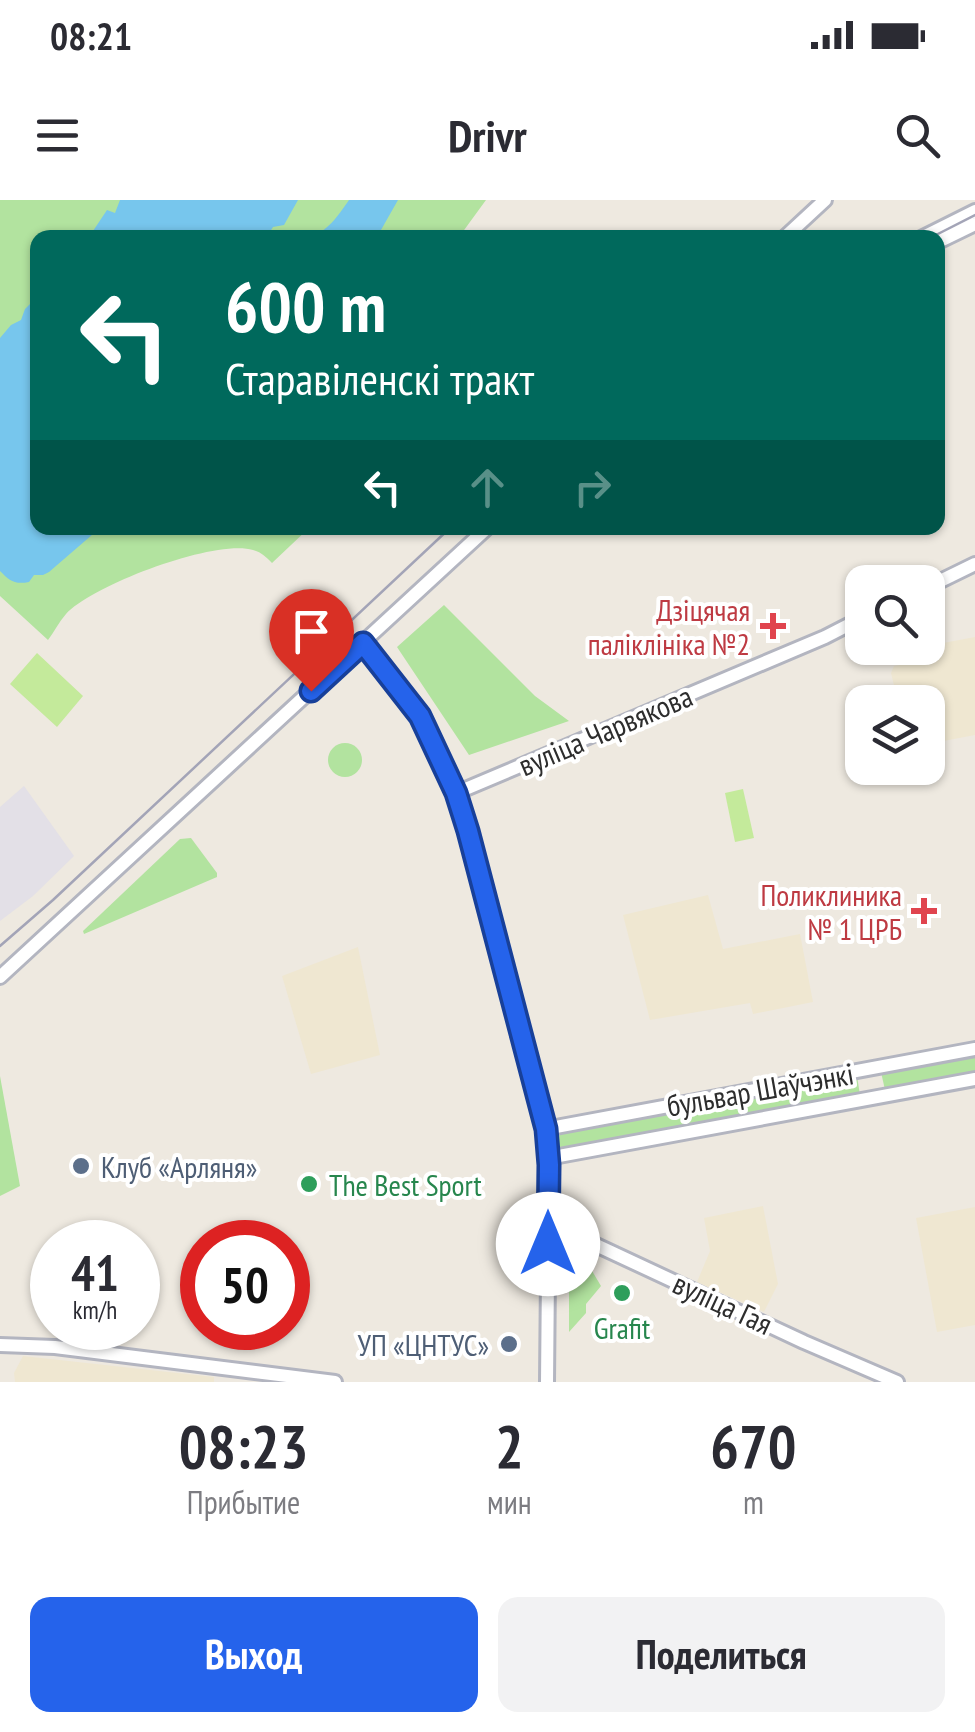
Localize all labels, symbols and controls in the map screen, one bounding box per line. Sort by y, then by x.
text: 08:21 [50,11,132,60]
text: Drivr [448,106,527,164]
icon: menu [30,108,85,163]
icon: search [890,108,945,163]
text: 600 m [225,261,386,351]
icon: left [60,270,190,400]
text: Старавіленскі тракт [225,349,534,407]
icon: left [355,460,410,515]
icon: ahead [460,460,515,515]
icon: right [565,460,620,515]
map controls [845,565,945,785]
button: search [845,565,945,665]
pin [269,589,354,692]
place label: Дзіцячая паліклініка №2 [588,590,750,663]
icon: arrive [284,604,339,659]
marker: Дзіцячая паліклініка №2 [760,613,786,639]
street label: вуліца Чарвякова [512,676,698,784]
button: layers [845,685,945,785]
place label: Поликлиника № 1 ЦРБ [761,875,902,948]
marker: Поликлиника № 1 ЦРБ [911,898,937,924]
street label: бульвар Шаўчэнкі [664,1053,856,1125]
place label: Клуб «Арляня» [101,1147,257,1186]
marker: Клуб «Арляня» [70,1155,92,1177]
place label: The Best Sport [329,1165,482,1204]
marker: The Best Sport [298,1173,320,1195]
position arrow [496,1192,600,1296]
speed limit sign: 50 [180,1220,310,1350]
text: 41 [71,1240,119,1305]
street label: вуліца Гая [667,1263,779,1343]
marker: Grafit [611,1282,633,1304]
text: km/h [73,1294,117,1326]
place label: Grafit [594,1308,651,1347]
place label: УП «ЦНТУС» [358,1325,489,1364]
marker: УП «ЦНТУС» [498,1333,520,1355]
text: 08:23 [179,1407,308,1485]
text: 2 [495,1407,524,1485]
text: 670 [710,1407,796,1485]
text: Прибытие [187,1481,300,1523]
text: мин [487,1481,532,1523]
text: m [743,1481,764,1523]
button: Выход [30,1597,478,1712]
button: Поделиться [498,1597,945,1712]

